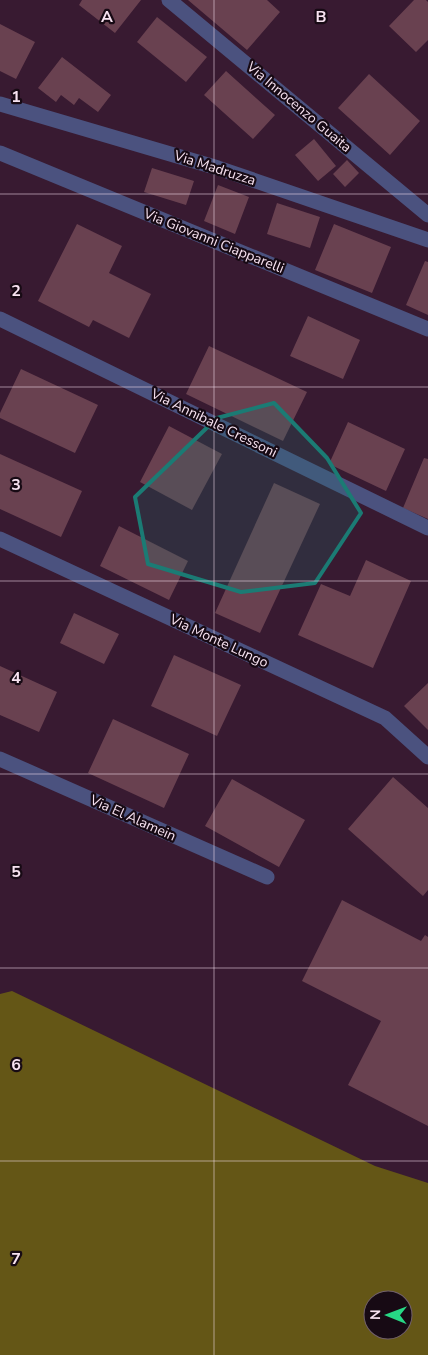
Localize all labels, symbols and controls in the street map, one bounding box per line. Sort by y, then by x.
text: A [101,6,113,28]
text: B [315,6,327,28]
street label: Via Innocenzo Guaita [242,57,356,157]
text: 1 [11,86,21,108]
street label: Via Madruzza [171,146,258,190]
street label: Via Giovanni Ciapparelli [140,204,287,278]
text: 2 [11,280,21,302]
street label: Via Annibale Cressoni [147,384,280,462]
text: 3 [11,474,21,496]
street label: Via Monte Lungo [166,609,272,672]
text: 4 [11,667,21,689]
street label: Via El Alamein [86,790,179,845]
text: 5 [11,861,21,883]
text: 6 [11,1054,21,1076]
text: 7 [11,1248,21,1270]
north arrow [363,1290,413,1340]
text: N [366,1309,385,1320]

